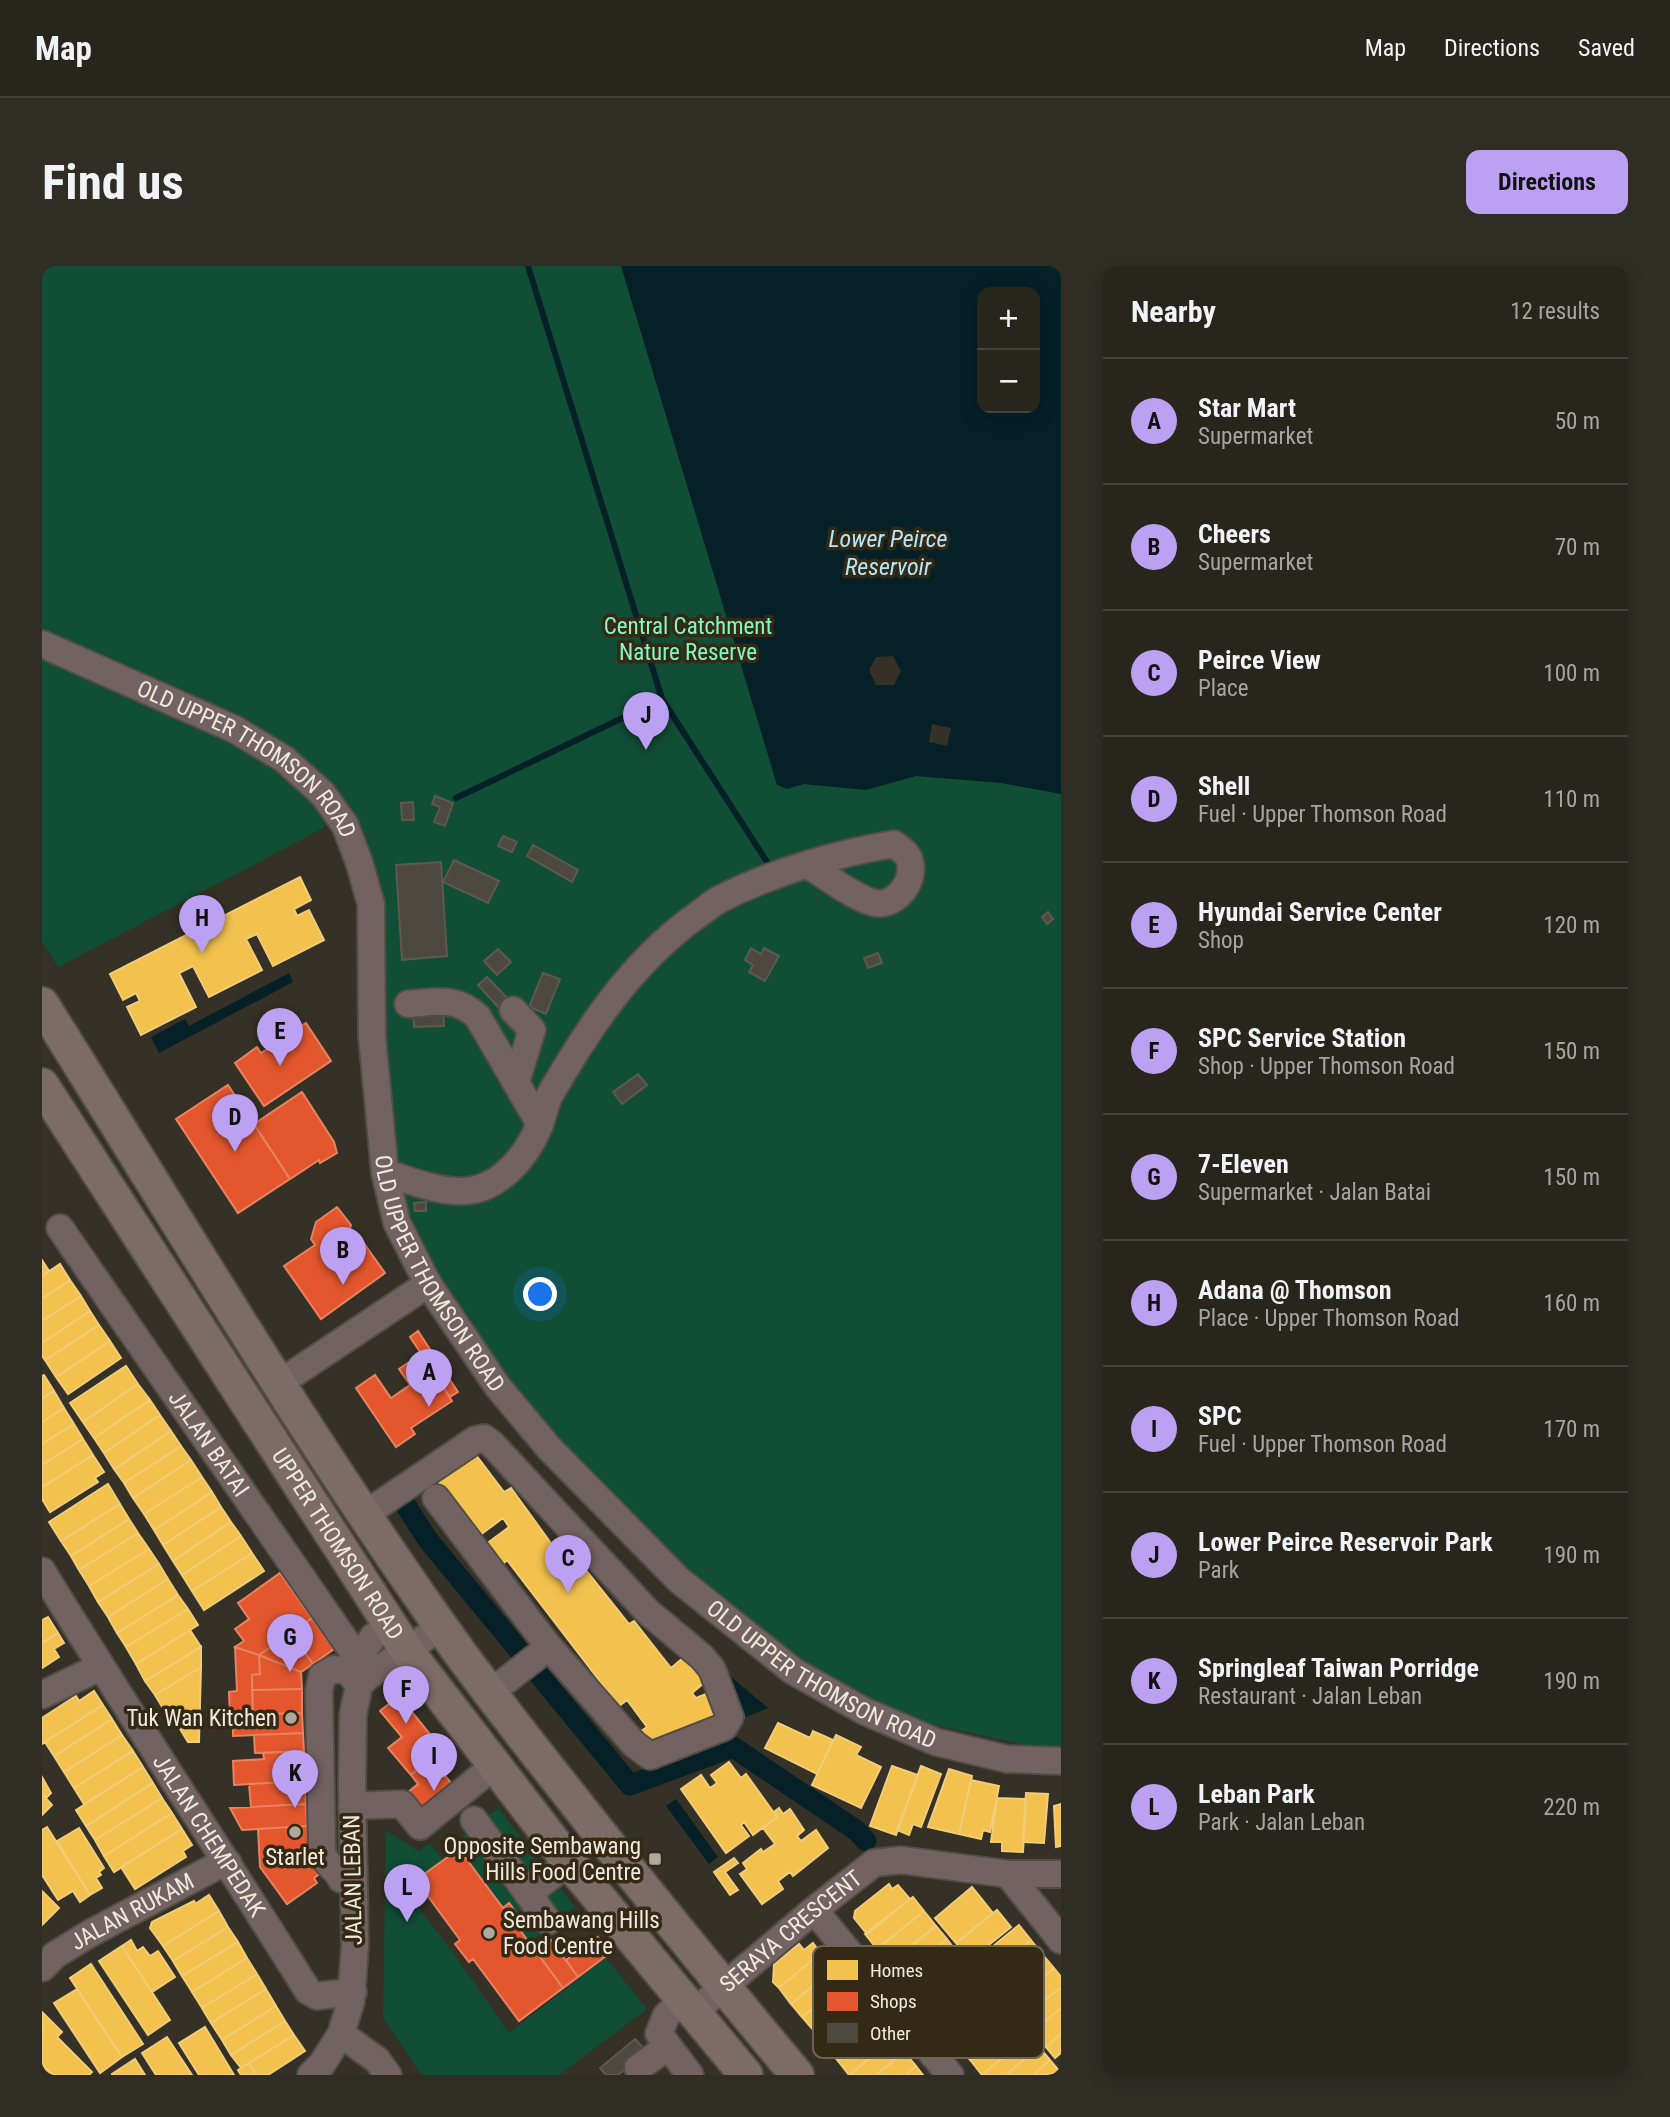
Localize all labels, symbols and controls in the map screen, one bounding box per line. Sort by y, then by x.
text: Map [35,29,92,68]
text: Map [1365,34,1406,62]
text: Directions [1444,34,1540,62]
text: Saved [1578,34,1635,62]
button: Directions [1466,150,1628,214]
text: Find us [42,154,184,211]
map controls [977,287,1040,413]
button: + [977,287,1040,350]
text: Nearby [1131,294,1216,329]
text: 12 results [1510,298,1600,325]
button: − [977,350,1040,413]
text: Star Mart [1198,393,1296,423]
text: A [1147,408,1161,435]
text: 50 m [1555,408,1600,435]
text: Supermarket [1198,423,1313,450]
text: Cheers [1198,519,1271,549]
water label: Lower Peirce Reservoir [829,525,948,581]
text: B [1148,534,1160,561]
text: 70 m [1555,534,1600,561]
text: Supermarket [1198,549,1313,576]
park label: Central Catchment Nature Reserve [604,613,772,666]
text: Peirce View [1198,645,1321,675]
text: C [1147,660,1161,687]
text: 100 m [1543,660,1600,687]
street label: OLD UPPER THOMSON ROAD [133,674,362,841]
text: Place [1198,675,1248,702]
pin: J [623,692,669,750]
text: Shell [1198,771,1250,801]
text: D [1148,786,1161,813]
text: 110 m [1543,786,1600,813]
text: Fuel · Upper Thomson Road [1198,801,1447,828]
pin: H [179,895,225,953]
text: Hyundai Service Center [1198,897,1442,927]
text: E [1148,912,1160,939]
text: 120 m [1543,912,1600,939]
text: Shop [1198,927,1244,954]
pin: E [257,1008,303,1066]
text: SPC Service Station [1198,1023,1406,1053]
text: F [1149,1038,1159,1065]
text: 150 m [1543,1038,1600,1065]
text: Shop · Upper Thomson Road [1198,1053,1455,1080]
pin: D [212,1094,258,1152]
street label: OLD UPPER THOMSON ROAD [374,1146,516,1396]
text: 7-Eleven [1198,1149,1289,1179]
text: G [1147,1164,1161,1191]
text: 150 m [1543,1164,1600,1191]
text: Supermarket · Jalan Batai [1198,1179,1431,1206]
pin: B [320,1227,366,1285]
text: Adana @ Thomson [1198,1275,1392,1305]
your location [523,1277,557,1311]
text: H [1147,1290,1161,1317]
text: 160 m [1543,1290,1600,1317]
text: Place · Upper Thomson Road [1198,1305,1459,1332]
pin: A [406,1349,452,1407]
street label: JALAN BATAI [163,1385,255,1502]
text: SPC [1198,1401,1242,1431]
text: I [1151,1416,1157,1443]
text: 170 m [1543,1416,1600,1443]
text: Fuel · Upper Thomson Road [1198,1431,1447,1458]
street label: UPPER THOMSON ROAD [266,1443,409,1644]
text: Lower Peirce Reservoir Park [1198,1527,1493,1557]
pin: C [545,1535,591,1593]
text: J [1148,1542,1160,1569]
text: 190 m [1543,1542,1600,1569]
text: Park [1198,1557,1239,1584]
street label: OLD UPPER THOMSON ROAD [702,1594,941,1754]
pin: G [267,1614,313,1672]
text: Springleaf Taiwan Porridge [1198,1653,1479,1683]
pin: F [383,1666,429,1724]
text: K [1148,1668,1160,1695]
text: 190 m [1543,1668,1600,1695]
text: Restaurant · Jalan Leban [1198,1683,1422,1710]
place label: Tuk Wan Kitchen [126,1705,277,1732]
marker: Tuk Wan Kitchen [283,1710,299,1726]
pin: I [411,1733,457,1791]
street label: JALAN CHEMPEDAK [147,1750,271,1922]
pin: K [272,1750,318,1808]
text: Leban Park [1198,1779,1315,1809]
text: L [1148,1794,1160,1821]
text: 220 m [1543,1794,1600,1821]
text: Park · Jalan Leban [1198,1809,1365,1836]
street label: JALAN LEBAN [338,1815,368,1945]
marker: Starlet [287,1824,303,1840]
place label: Opposite Sembawang Hills Food Centre [443,1833,641,1886]
place label: Starlet [265,1844,325,1871]
marker: Opposite Sembawang Hills Food Centre [647,1851,663,1867]
pin: L [384,1864,430,1922]
street label: SERAYA CRESCENT [714,1864,867,1998]
street label: JALAN RUKAM [65,1867,199,1956]
place label: Sembawang Hills Food Centre [503,1907,660,1960]
marker: Sembawang Hills Food Centre [481,1925,497,1941]
legend [813,1946,1044,2058]
text: Homes [870,1959,923,1982]
text: Shops [870,1990,917,2013]
text: Other [870,2022,911,2045]

